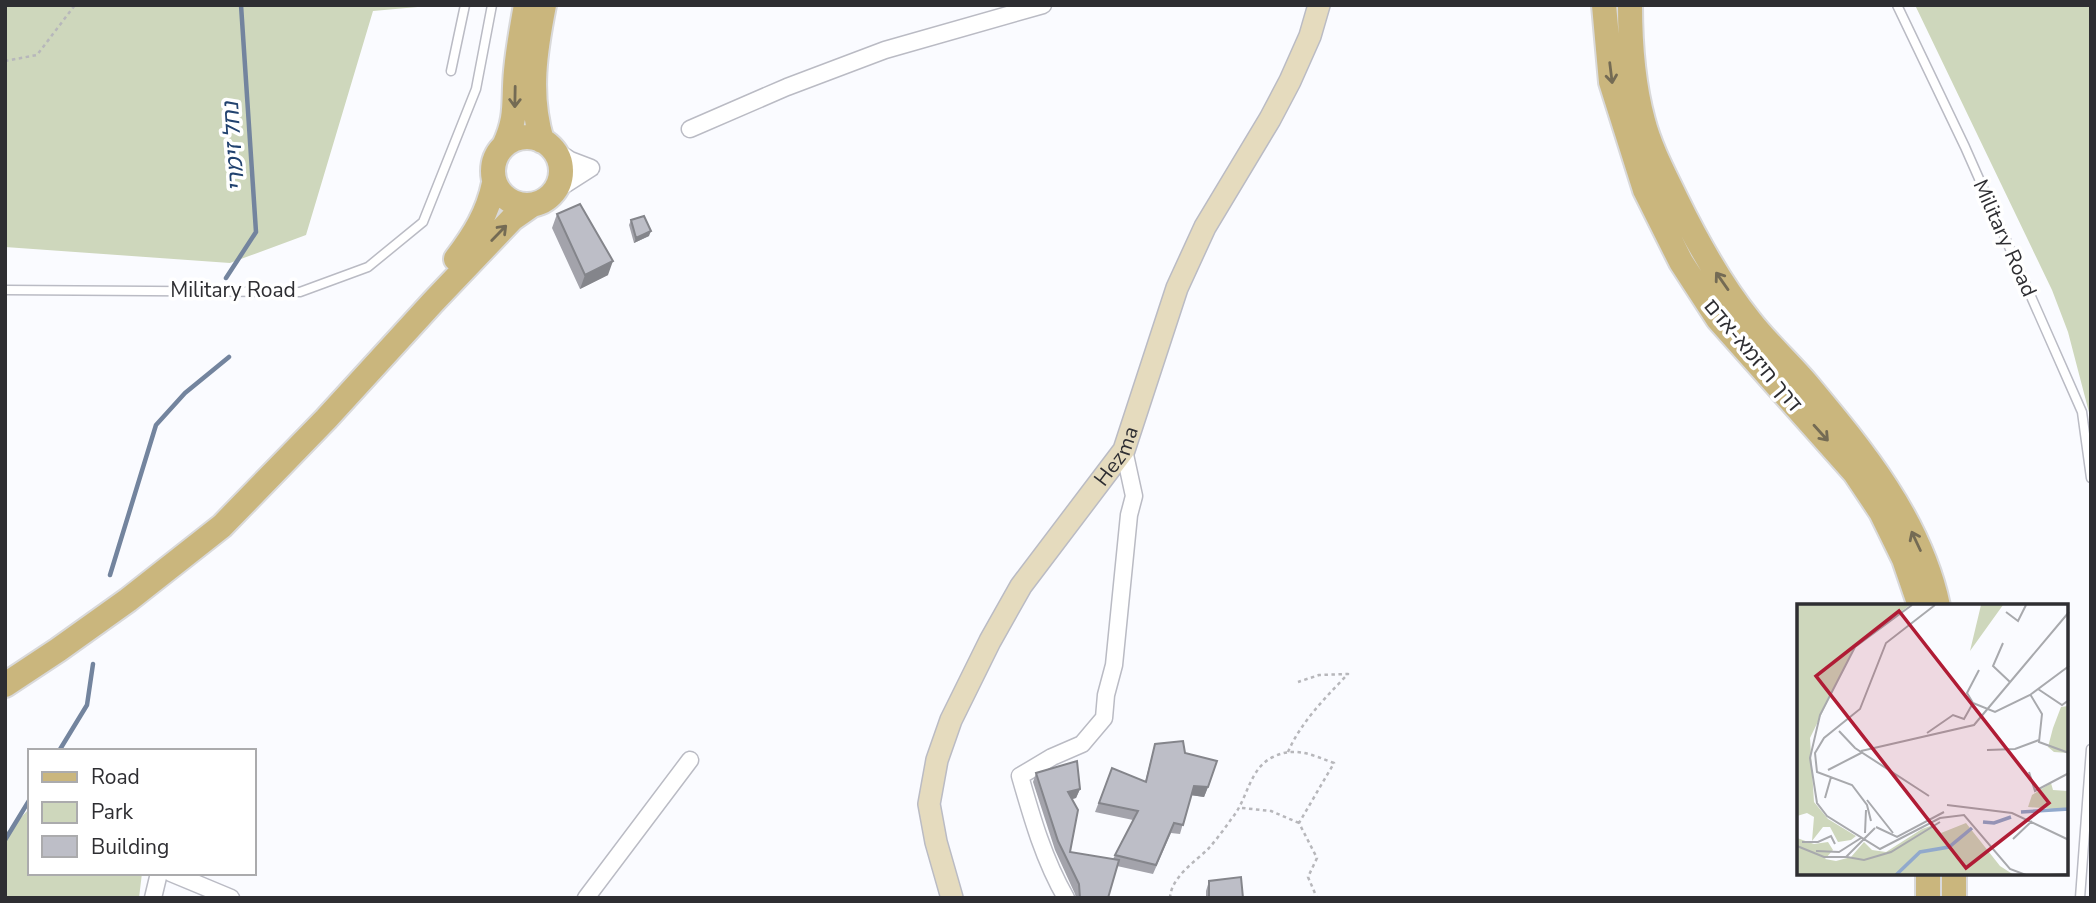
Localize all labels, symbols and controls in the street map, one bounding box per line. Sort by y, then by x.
one-way arrow [1604,61,1617,84]
one-way arrow [508,85,522,108]
water label: נחל זימרי [215,99,252,193]
street label: Military Road [1967,175,2043,301]
one-way arrow [491,225,508,242]
one-way arrow [1715,272,1729,291]
street label: Military Road [170,276,296,304]
street label: דרך חיזמא-אדם [1697,292,1809,418]
street label: Hezma [1088,423,1145,492]
one-way arrow [1812,423,1828,441]
one-way arrow [1909,531,1923,552]
inset map [1797,604,2068,875]
legend [28,749,256,875]
text: Road [91,763,140,791]
text: Park [91,798,133,826]
text: Building [91,833,169,861]

